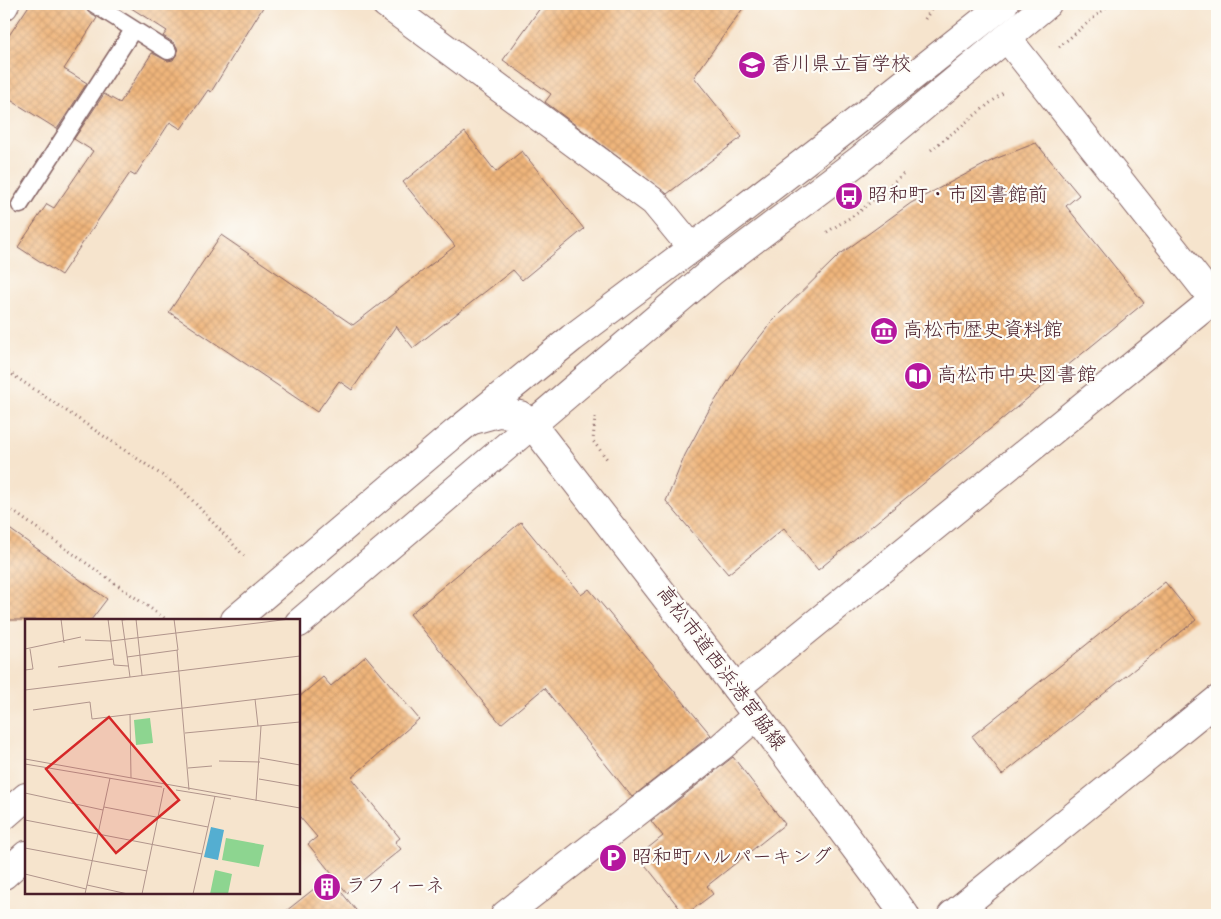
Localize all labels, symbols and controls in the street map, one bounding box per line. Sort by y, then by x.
school or university icon: 香川県立盲学校 [737,50,767,80]
place label: 香川県立盲学校 [771,51,911,80]
bus stop icon: 昭和町・市図書館前 [834,181,864,211]
place label: 昭和町・市図書館前 [868,182,1048,211]
museum icon: 高松市歴史資料館 [869,316,899,346]
place label: 高松市歴史資料館 [903,317,1063,346]
library icon: 高松市中央図書館 [903,361,933,391]
place label: 高松市中央図書館 [937,362,1097,391]
street label: 高松市道西浜港宮脇線 [648,580,792,758]
inset map [25,619,300,894]
parking icon: 昭和町ハルパーキング [598,843,628,873]
place label: 昭和町ハルパーキング [632,844,832,873]
building icon: ラフィーネ [312,872,342,902]
place label: ラフィーネ [346,873,445,902]

